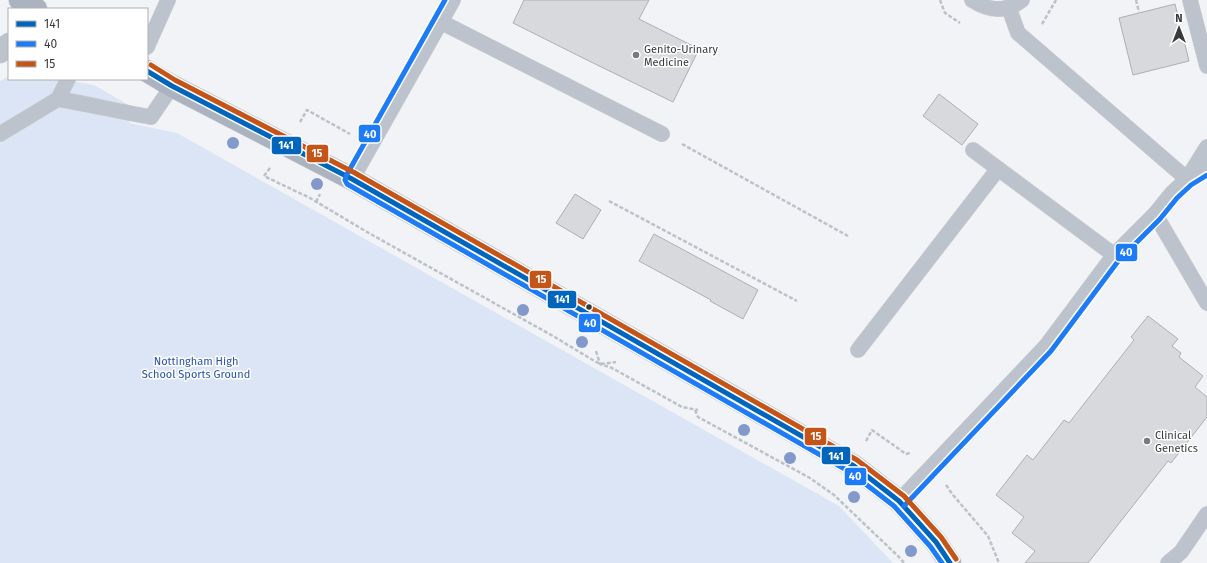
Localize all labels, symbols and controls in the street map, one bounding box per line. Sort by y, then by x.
legend [8,8,148,80]
north arrow [1159,8,1199,48]
text: N [1175,12,1183,25]
text: 141 [44,17,60,31]
text: 40 [44,37,57,51]
place label: Genito-Urinary Medicine [644,43,718,69]
marker: Genito-Urinary Medicine [631,50,641,60]
text: 15 [44,57,55,71]
line badge: 40 [358,124,381,143]
text: 40 [364,128,377,141]
line badge: 141 [271,136,302,155]
text: 141 [278,139,294,152]
line badge: 15 [306,144,329,163]
text: 15 [312,147,323,160]
line badge: 40 [1115,243,1138,262]
text: 40 [1120,246,1133,259]
line badge: 15 [529,270,552,289]
text: 15 [536,273,547,286]
line badge: 141 [547,290,577,309]
text: 141 [554,293,570,306]
unlabelled marker [584,302,594,312]
line badge: 40 [578,313,601,333]
text: 40 [584,317,597,330]
park label: Nottingham High School Sports Ground [142,355,250,381]
line badge: 15 [804,427,827,446]
place label: Clinical Genetics [1155,429,1198,455]
text: 15 [811,430,822,443]
marker: Clinical Genetics [1142,436,1152,446]
line badge: 141 [821,446,851,465]
text: 141 [828,450,844,463]
line badge: 40 [844,467,867,486]
text: 40 [849,470,862,483]

